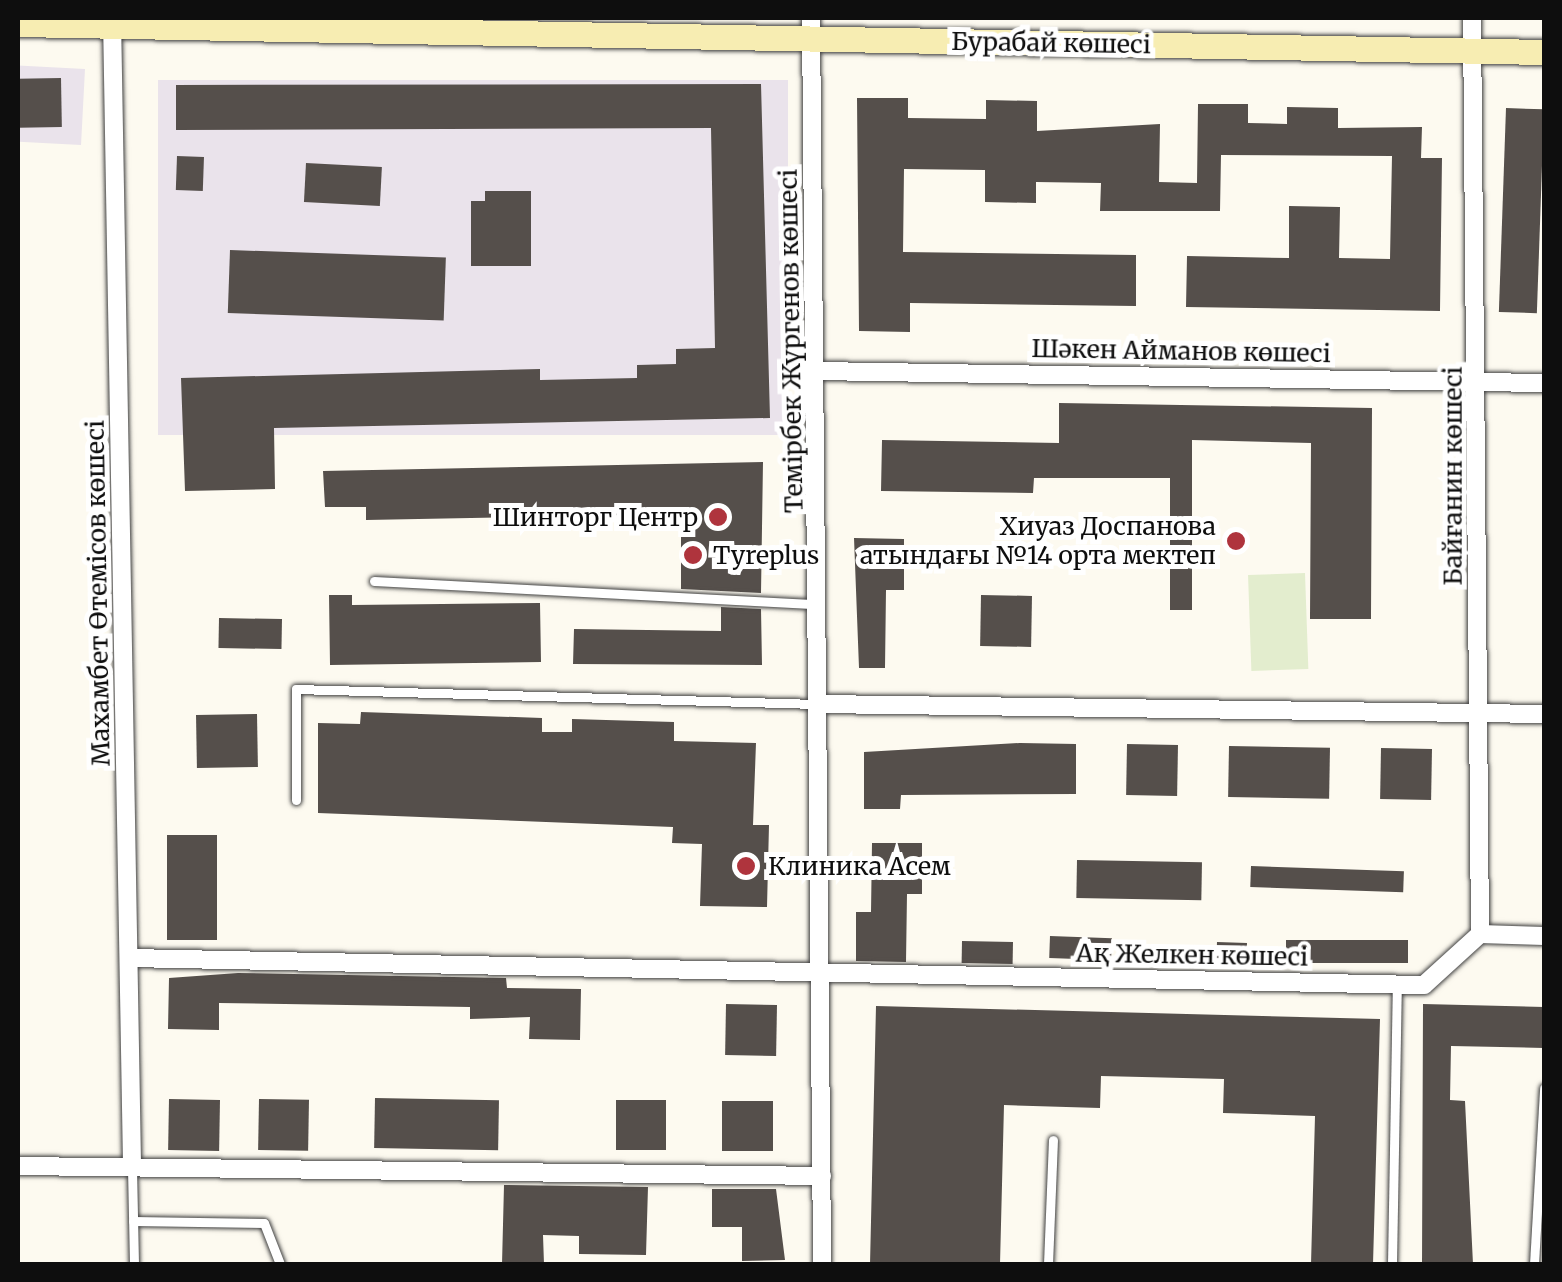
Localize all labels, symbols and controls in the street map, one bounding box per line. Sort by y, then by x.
street label: Бурабай көшесі [951,26,1151,60]
street label: Темірбек Жүргенов көшесі [773,169,809,513]
street label: Шәкен Айманов көшесі [1031,333,1331,369]
street label: Байғанин көшесі [1438,366,1468,586]
street label: Махамбет Өтемісов көшесі [80,420,116,766]
place label: Шинторг Центр [493,502,698,532]
marker: Шинторг Центр [707,506,729,528]
place label: Хиуаз Доспанова атындағы №14 орта мектеп [860,512,1216,571]
marker: Хиуаз Доспанова атындағы №14 орта мектеп [1225,530,1247,552]
place label: Tyreplus [713,540,819,570]
marker: Tyreplus [682,544,704,566]
place label: Клиника Асем [768,851,951,881]
marker: Клиника Асем [733,853,759,879]
street label: Ақ Желкен көшесі [1076,938,1308,972]

